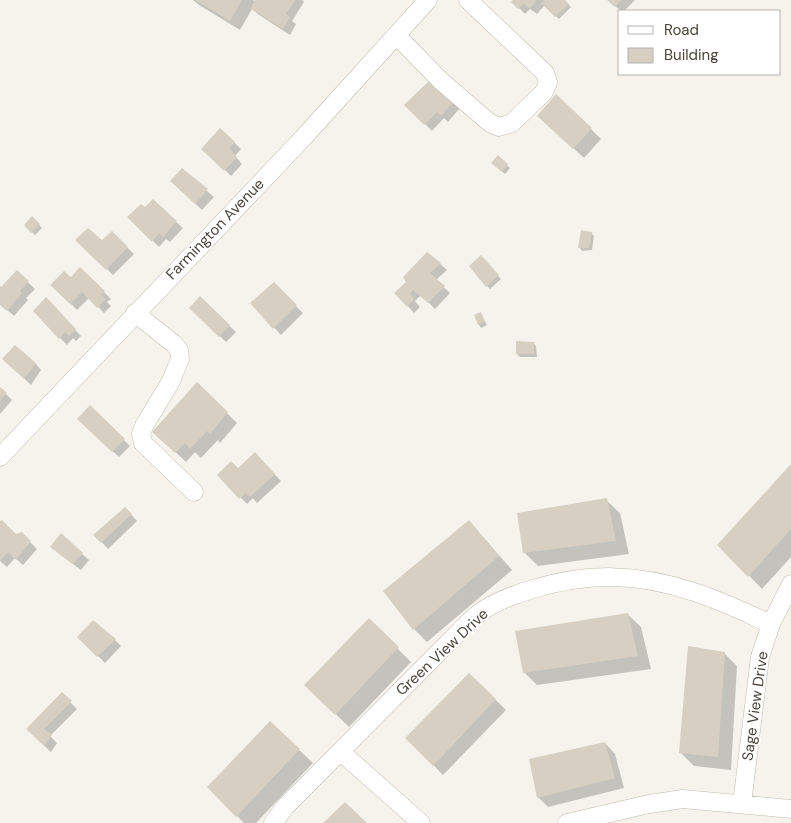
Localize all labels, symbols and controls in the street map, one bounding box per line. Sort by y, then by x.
legend [618,10,781,75]
text: Road [664,20,699,40]
text: Building [664,45,719,65]
street label: Farmington Avenue [162,174,268,284]
street label: Green View Drive [392,604,492,700]
street label: Sage View Drive [737,650,773,762]

